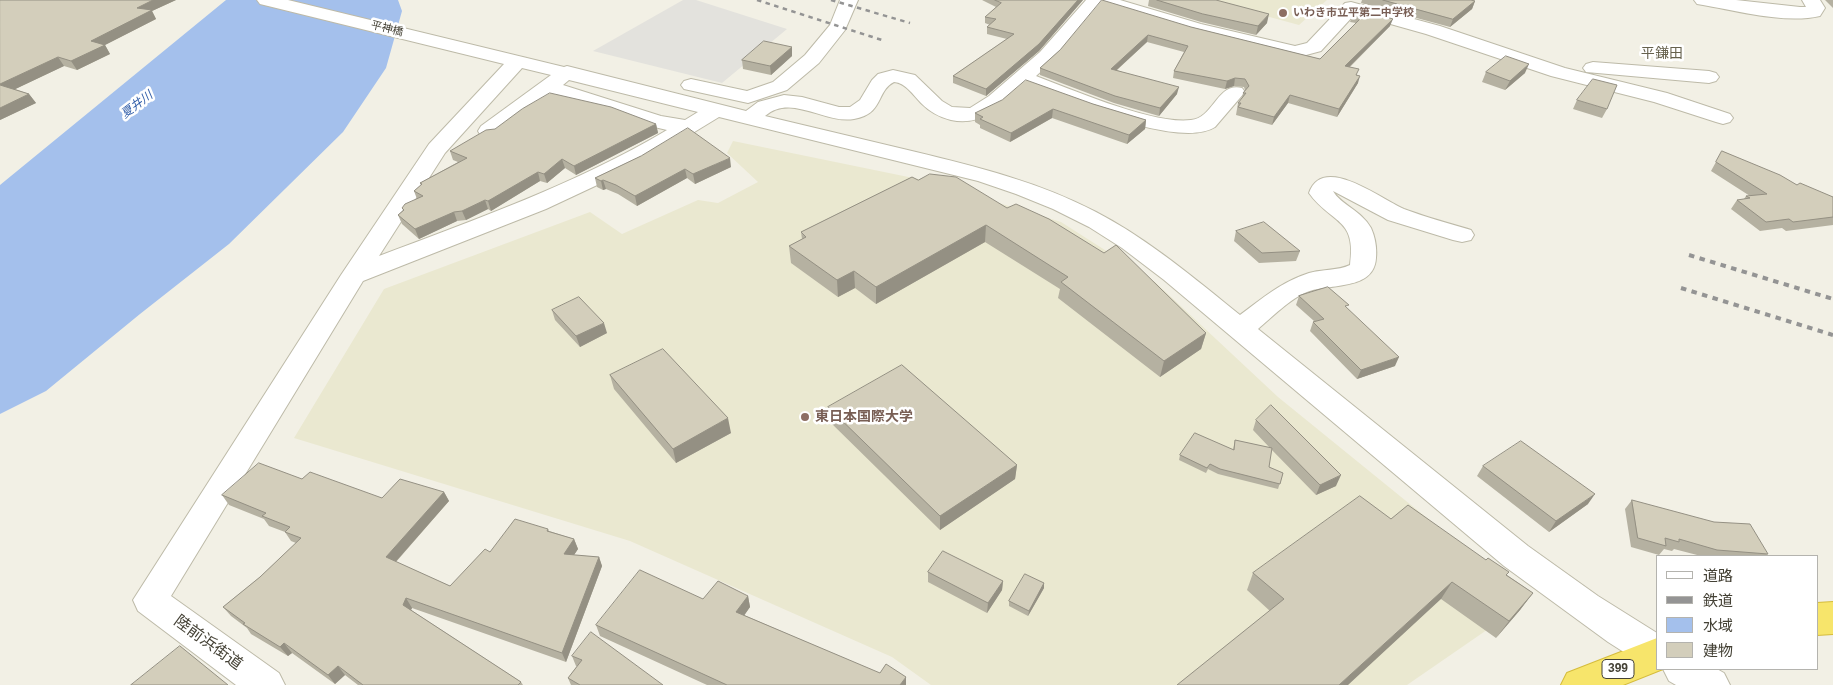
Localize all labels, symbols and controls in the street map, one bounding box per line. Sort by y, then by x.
place label: いわき市立平第二中学校 [1293,6,1414,20]
marker: いわき市立平第二中学校 [1277,7,1289,19]
street label: 平神橋 [369,19,405,39]
district label: 平鎌田 [1641,46,1683,62]
water label: 夏井川 [118,88,156,122]
place label: 東日本国際大学 [815,409,913,425]
marker: 東日本国際大学 [799,411,811,423]
legend [1656,555,1818,670]
text: 道路 [1703,567,1733,584]
text: 鉄道 [1703,592,1733,609]
street label: 陸前浜街道 [170,612,246,674]
text: 水域 [1703,617,1733,634]
text: 建物 [1703,642,1733,659]
road number: 399 [1602,660,1634,679]

